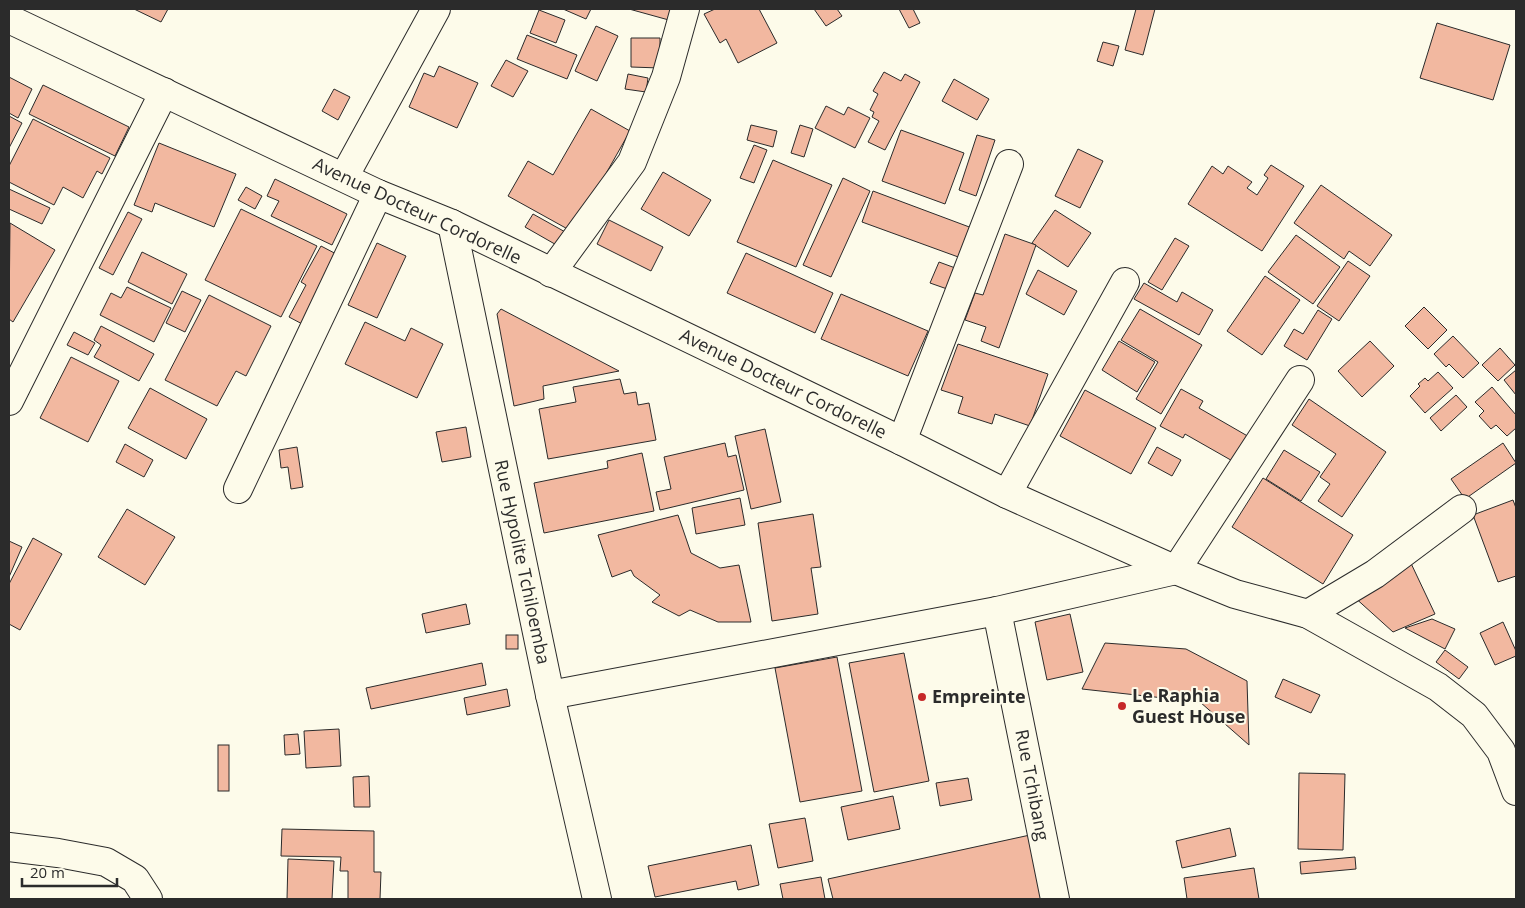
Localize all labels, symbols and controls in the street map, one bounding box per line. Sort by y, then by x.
street label: Avenue Docteur Cordorelle [309,151,526,269]
street label: Avenue Docteur Cordorelle [676,322,891,444]
street label: Rue Hypolite Tchiloemba [490,457,556,666]
place label: Le Raphia Guest House [1132,683,1245,728]
place label: Empreinte [932,684,1026,708]
marker: Empreinte [916,691,928,703]
marker: Le Raphia Guest House [1116,700,1128,712]
street label: Rue Tchibang [1010,727,1056,843]
scale bar [22,856,118,888]
text: 20 m [30,862,65,882]

